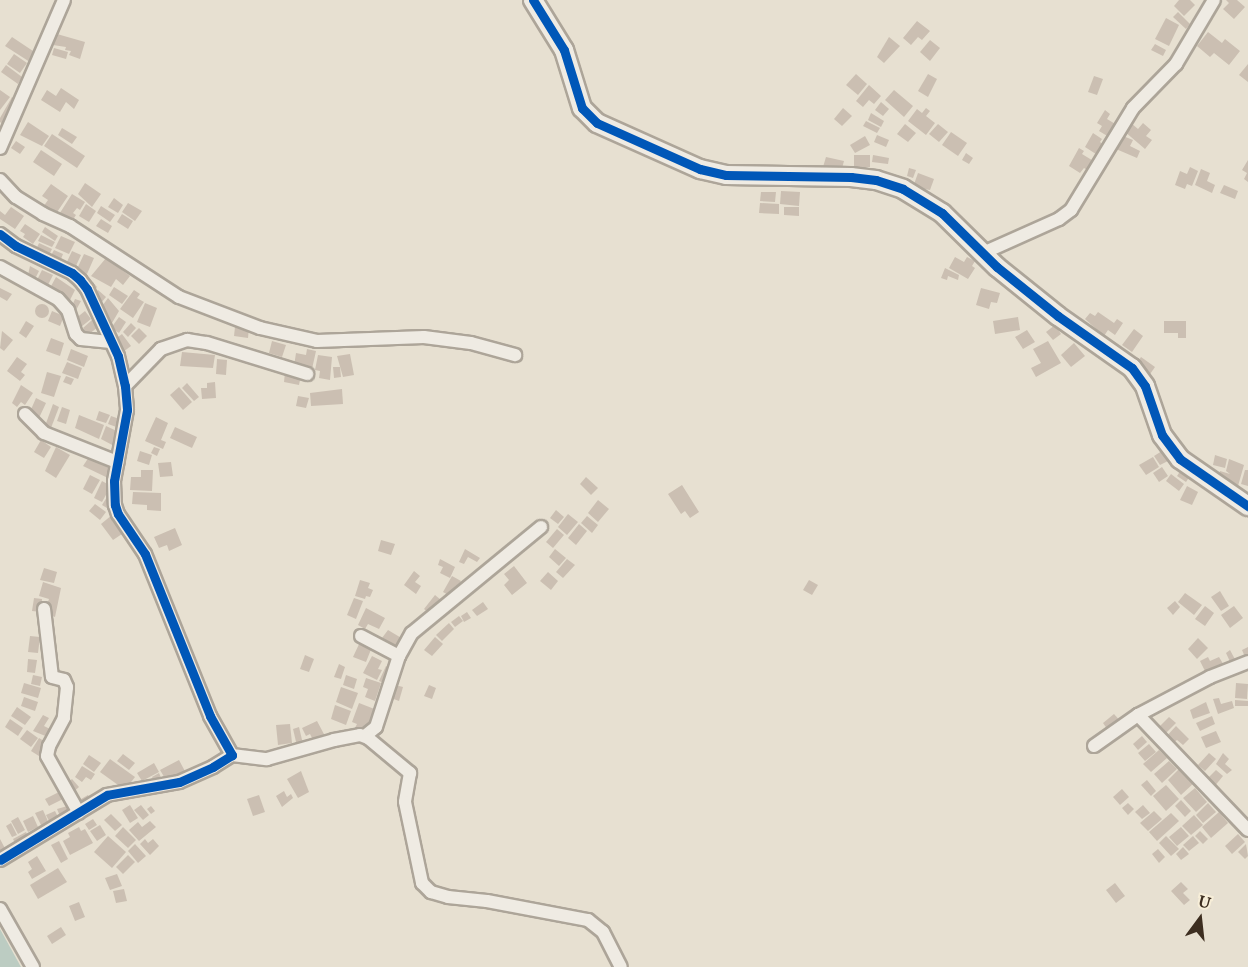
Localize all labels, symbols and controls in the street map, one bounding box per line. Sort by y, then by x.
north arrow [1170,889,1230,949]
text: U [1196,890,1213,913]

